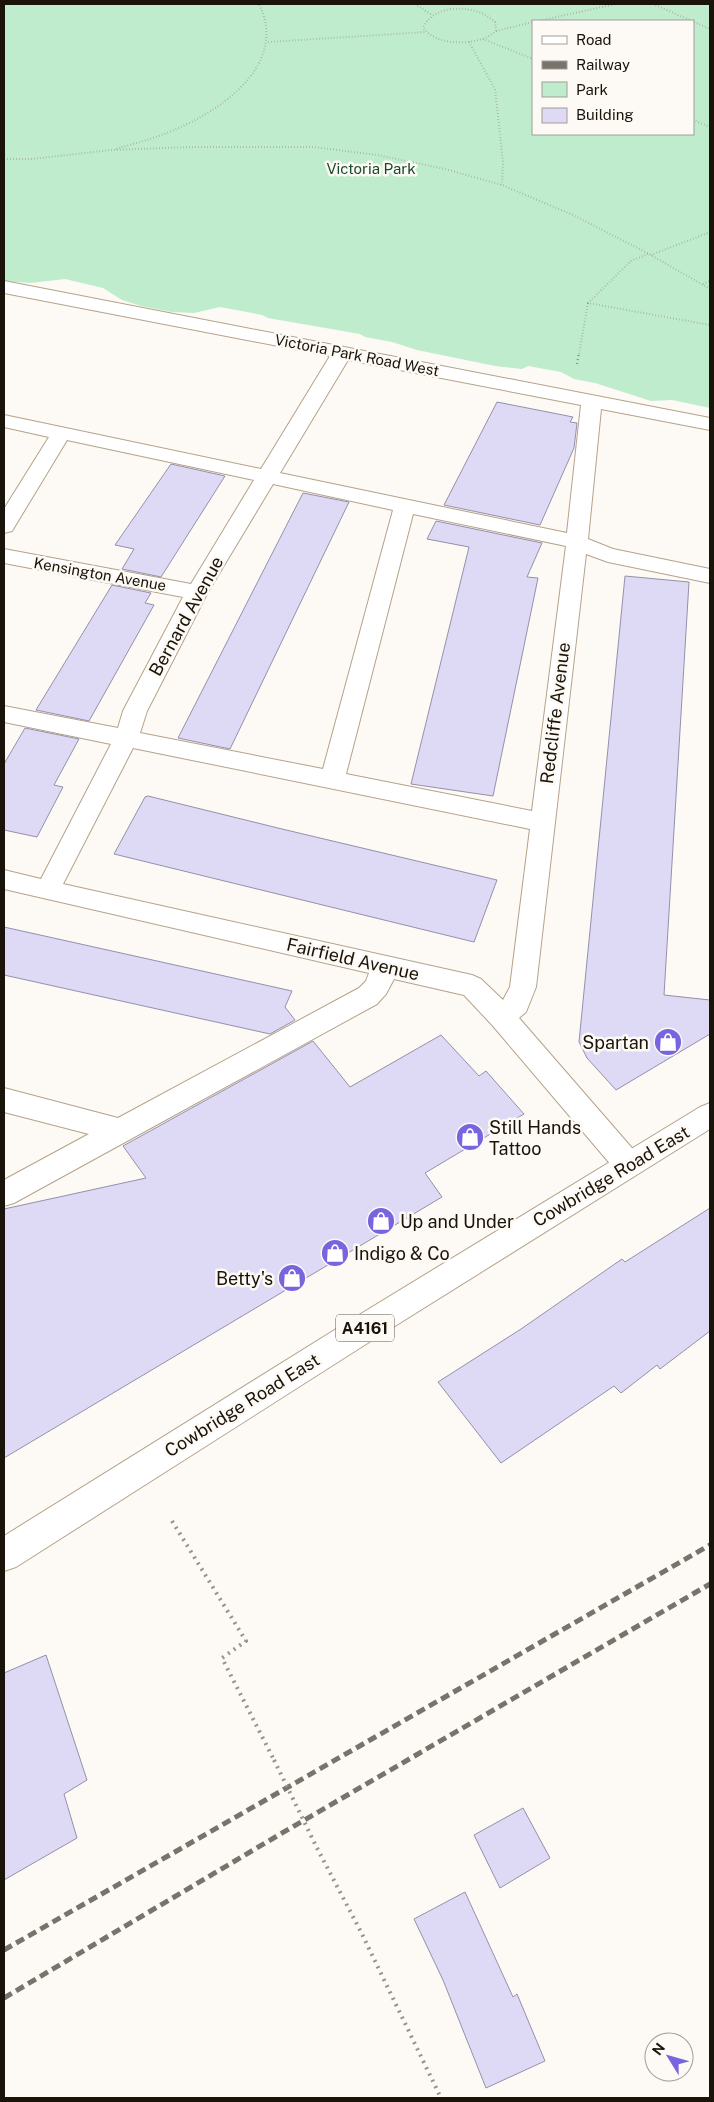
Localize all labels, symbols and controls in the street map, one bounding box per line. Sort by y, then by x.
legend [532,20,694,135]
text: Road [576,31,612,48]
text: Railway [576,56,630,73]
text: Park [576,81,608,98]
text: Building [576,106,634,123]
park label: Victoria Park [326,160,416,177]
street label: Victoria Park Road West [273,331,441,379]
street label: Bernard Avenue [144,553,228,679]
street label: Kensington Avenue [32,554,168,594]
street label: Redcliffe Avenue [536,641,574,785]
street label: Fairfield Avenue [285,934,421,984]
shop icon: Spartan [653,1027,683,1057]
place label: Spartan [582,1032,649,1053]
place label: Still Hands Tattoo [489,1117,581,1159]
street label: Cowbridge Road East [529,1121,693,1231]
shop icon: Still Hands Tattoo [455,1122,485,1152]
shop icon: Up and Under [366,1206,396,1236]
place label: Up and Under [400,1211,514,1232]
shop icon: Indigo & Co [320,1238,350,1268]
place label: Indigo & Co [354,1243,450,1264]
shop icon: Betty's [277,1263,307,1293]
place label: Betty's [216,1268,273,1289]
road number: A4161 [336,1315,394,1342]
street label: Cowbridge Road East [161,1349,323,1461]
north arrow [644,2032,694,2082]
text: N [649,2040,668,2058]

